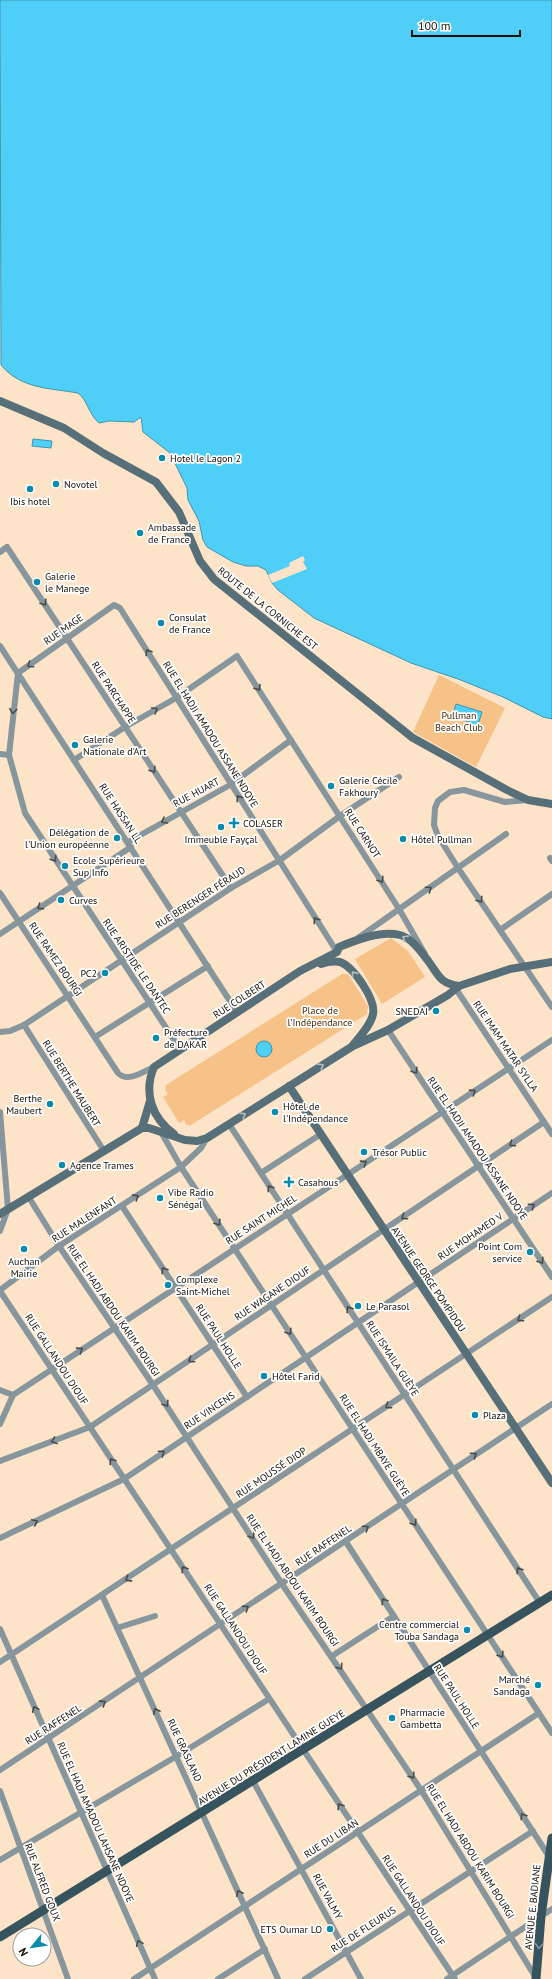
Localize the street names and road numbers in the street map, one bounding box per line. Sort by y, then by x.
street label: ROUTE DE LA CORNICHE EST [215,564,321,653]
street label: RUE MAGE [41,611,86,648]
street label: RUE PARCHAPPE [89,659,139,726]
street label: RUE EL HADJI AMADOU ASSANE NDOYE [160,659,261,810]
street label: RUE HUART [171,775,222,810]
street label: RUE HASSAN LL [96,781,145,846]
street label: RUE CARNOT [342,806,384,861]
street label: RUE BERENGER FÉRAUD [153,863,248,931]
street label: RUE ARISTIDE LE DANTEC [100,916,173,1017]
street label: RUE RAMEZ BOURGI [26,920,85,999]
street label: RUE COLBERT [211,977,268,1021]
street label: RUE IMAM MATAR SYLLA [470,998,541,1095]
street label: RUE BERTHE MAUBERT [40,1038,104,1129]
street label: RUE EL HADJI AMADOU ASSANE NDOYE [425,1074,531,1222]
street label: RUE SAINT MICHEL [223,1191,300,1247]
street label: RUE MALENFANT [49,1193,120,1245]
street label: RUE MOHAMED V [435,1210,506,1263]
street label: AVENUE GEORGE POMPIDOU [388,1224,469,1334]
street label: RUE EL HADJ ABDOU KARIM BOURGI [64,1242,163,1379]
street label: RUE WAGANE DIOUF [232,1263,313,1324]
street label: RUE PAUL HOLLE [193,1301,244,1371]
street label: RUE GALLANDOU DIOUF [22,1311,91,1407]
street label: RUE ISMAILA GUÈYE [363,1318,422,1399]
street label: RUE VINCENS [181,1389,237,1432]
street label: RUE EL HADJ MBAYE GUÈYE [337,1392,413,1499]
street label: RUE MOUSSÉ DIOP [234,1444,309,1501]
street label: RUE EL HADJ ABDOU KARIM BOURGI [243,1512,342,1649]
street label: RUE RAFFENEL [293,1522,354,1569]
street label: RUE GALLANDOU DIOUF [201,1581,270,1677]
street label: RUE PAUL HOLLE [431,1661,482,1731]
street label: RUE RAFFENEL [22,1701,84,1748]
street label: AVENUE DU PRÉSIDENT LAMINE GUEYE [195,1707,347,1808]
street label: RUE GRASLAND [164,1717,205,1784]
street label: RUE EL HADJ AMADOU LAHSANE NDOYE [54,1740,137,1904]
street label: RUE EL HADJ ABDOU KARIM BOURGI [424,1781,518,1921]
street label: RUE DU LIBAN [301,1816,361,1861]
street label: RUE ALFRED GOUX [22,1841,63,1923]
street label: RUE GALLANDOU DIOUF [379,1852,448,1948]
street label: AVENUE E. BADIANE [522,1864,543,1951]
street label: RUE VALMY [310,1871,346,1922]
street label: RUE DE FLEURUS [328,1904,398,1955]

